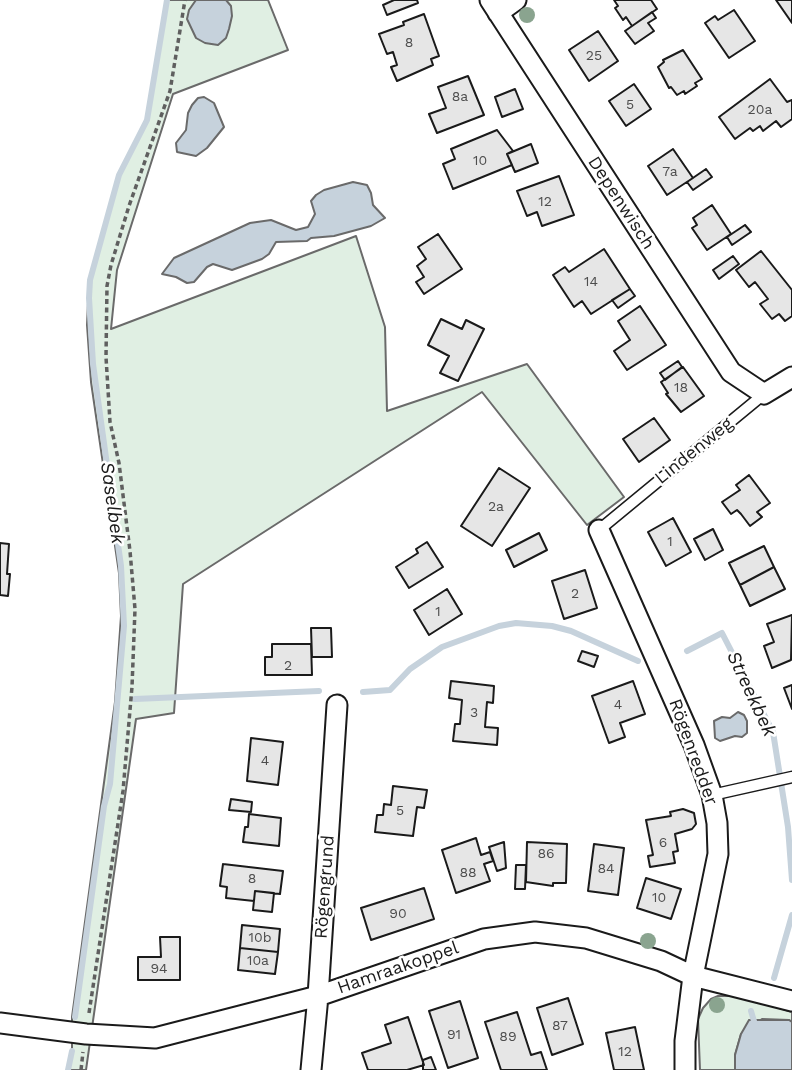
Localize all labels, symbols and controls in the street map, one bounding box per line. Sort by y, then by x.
house number: 8 [405,35,413,51]
house number: 25 [586,48,602,64]
house number: 8a [452,89,468,105]
house number: 5 [626,97,634,113]
house number: 20a [748,102,772,118]
street label: Depenwisch [583,152,659,254]
house number: 10 [473,153,487,169]
house number: 7a [662,164,678,180]
house number: 12 [538,194,552,210]
house number: 14 [584,274,598,290]
house number: 18 [674,380,688,396]
street label: Lindenweg [651,413,737,489]
water label: Saselbek [95,460,129,546]
house number: 2a [488,499,504,515]
house number: 1 [667,534,673,550]
house number: 2 [571,586,579,602]
house number: 1 [435,604,441,620]
water label: Streekbek [721,648,781,740]
house number: 2 [284,658,292,674]
street label: Rögenredder [664,696,722,808]
house number: 4 [614,697,622,713]
house number: 3 [470,705,478,721]
house number: 4 [261,753,269,769]
house number: 5 [396,803,404,819]
street label: Rögengrund [311,834,339,940]
house number: 6 [659,835,667,851]
house number: 86 [537,846,555,862]
house number: 84 [597,861,615,877]
house number: 88 [459,865,477,881]
house number: 8 [248,871,256,887]
house number: 10 [652,890,666,906]
house number: 90 [389,906,407,922]
house number: 10b [249,930,271,946]
street label: Hamraakoppel [334,937,462,999]
house number: 10a [247,953,269,969]
house number: 94 [150,961,168,977]
house number: 87 [552,1018,568,1034]
house number: 91 [447,1027,461,1043]
house number: 89 [499,1029,517,1045]
house number: 12 [618,1044,632,1060]

